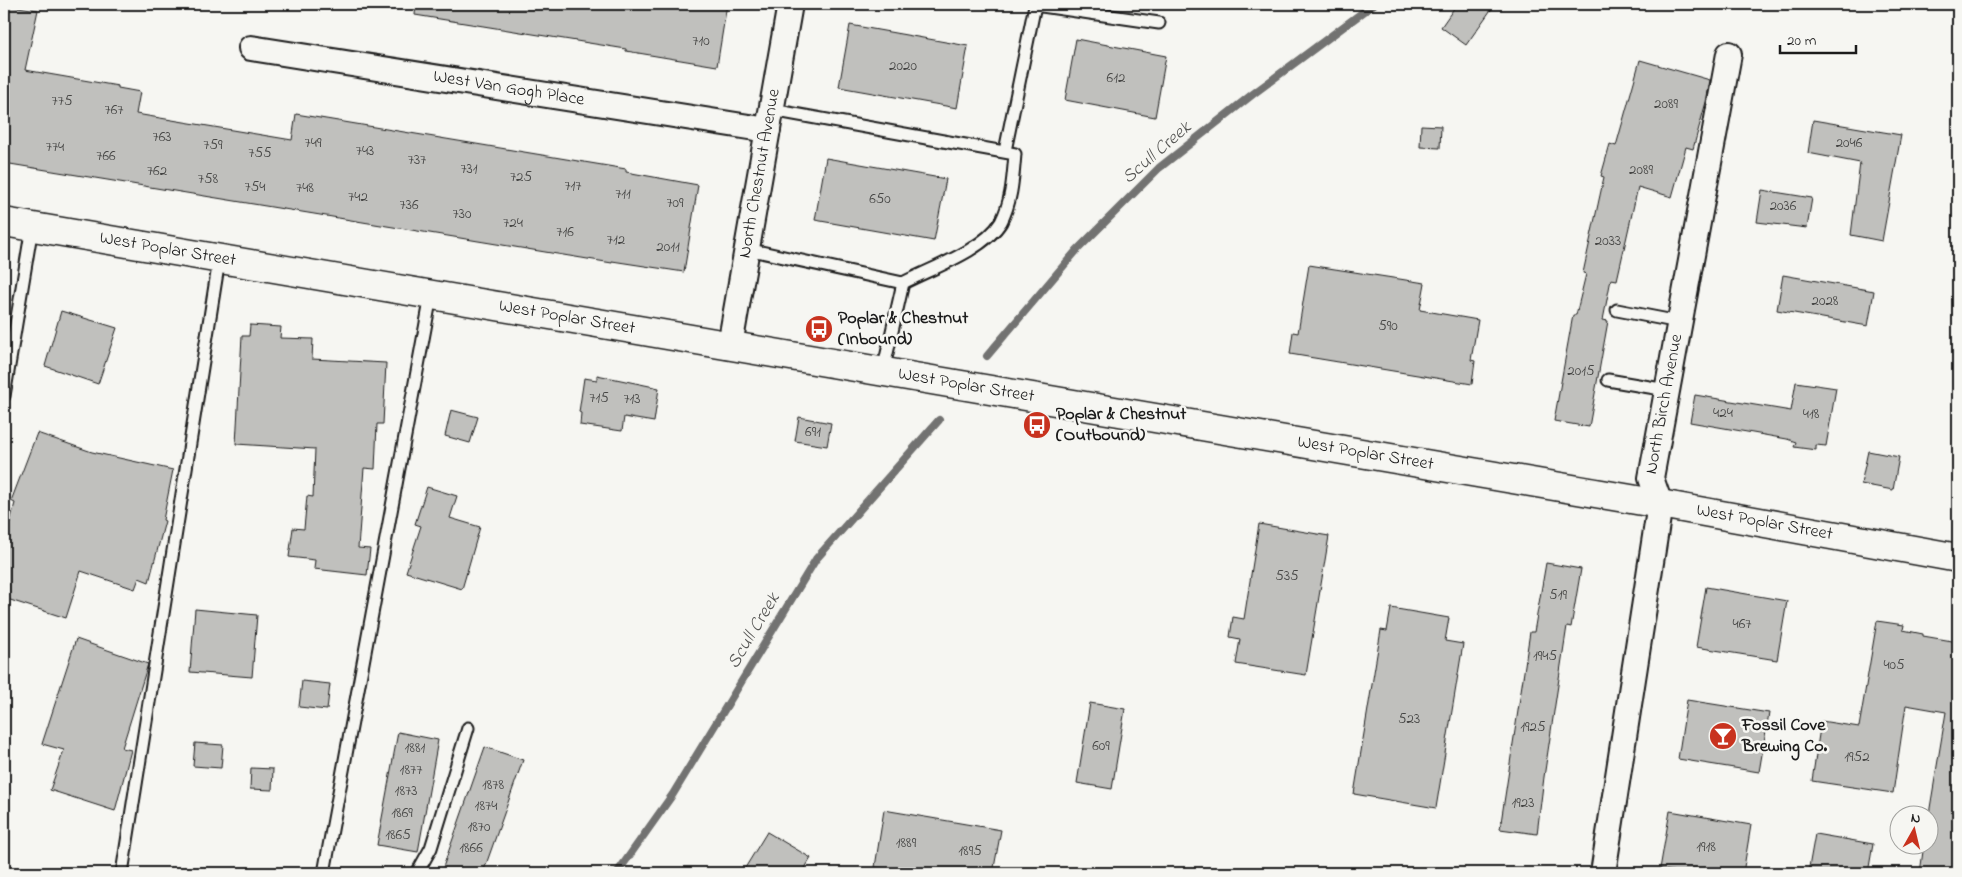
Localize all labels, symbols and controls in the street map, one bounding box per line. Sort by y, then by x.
scale bar [1780,22,1856,54]
house number: 710 [692,30,710,52]
text: 20 m [1787,30,1817,52]
house number: 2020 [889,55,917,77]
street label: West Van Gogh Place [431,64,587,114]
house number: 612 [1107,67,1126,89]
street label: North Chestnut Avenue [732,86,788,260]
house number: 775 [52,90,73,112]
house number: 2089 [1654,93,1679,115]
house number: 767 [105,99,123,121]
water label: Scull Creek [1116,115,1198,191]
house number: 763 [153,126,171,148]
house number: 749 [305,132,322,154]
house number: 2046 [1836,132,1863,154]
house number: 759 [203,134,223,156]
house number: 774 [46,136,64,158]
house number: 743 [356,140,374,162]
house number: 755 [248,142,272,164]
house number: 766 [96,145,116,167]
house number: 737 [408,149,426,171]
house number: 731 [460,158,478,180]
house number: 2089 [1629,159,1654,181]
house number: 762 [147,160,168,182]
house number: 725 [510,166,533,188]
house number: 758 [198,168,219,190]
house number: 717 [564,175,582,197]
house number: 754 [245,176,265,198]
house number: 748 [296,177,314,199]
house number: 711 [615,183,631,205]
house number: 742 [348,186,368,208]
house number: 650 [869,188,891,210]
house number: 709 [666,192,684,214]
house number: 736 [400,194,419,216]
house number: 2036 [1770,195,1797,217]
house number: 730 [453,203,472,225]
house number: 724 [503,212,523,234]
house number: 716 [556,221,574,243]
street label: West Poplar Street [97,225,238,274]
house number: 712 [607,229,626,251]
house number: 2033 [1595,230,1621,252]
house number: 2011 [656,236,680,258]
house number: 2028 [1811,290,1839,312]
street label: West Poplar Street [497,293,637,342]
place label: Poplar & Chestnut (Inbound) [838,306,969,353]
bus stop icon: Poplar & Chestnut (Inbound) [804,314,834,344]
house number: 590 [1378,315,1398,337]
street label: North Birch Avenue [1639,331,1690,476]
house number: 2015 [1567,360,1595,382]
street label: West Poplar Street [896,361,1036,410]
house number: 715 [589,387,609,409]
house number: 713 [623,388,641,410]
place label: Poplar & Chestnut (Outbound) [1056,402,1187,449]
house number: 424 [1713,402,1733,424]
house number: 418 [1803,403,1820,425]
bus stop icon: Poplar & Chestnut (Outbound) [1022,410,1052,440]
house number: 691 [805,421,821,443]
street label: West Poplar Street [1295,429,1436,478]
street label: West Poplar Street [1694,498,1835,548]
house number: 535 [1275,565,1299,587]
house number: 519 [1549,584,1567,606]
water label: Scull Creek [721,587,788,674]
house number: 467 [1733,613,1751,635]
house number: 1945 [1533,645,1557,667]
house number: 405 [1883,654,1905,676]
house number: 523 [1398,708,1420,730]
place label: Fossil Cove Brewing Co. [1741,713,1828,761]
house number: 1925 [1520,716,1546,738]
bar icon: Fossil Cove Brewing Co. [1708,721,1738,751]
house number: 609 [1092,735,1110,757]
house number: 1881 [405,737,426,759]
house number: 1952 [1844,746,1870,768]
house number: 1877 [400,759,422,781]
house number: 1878 [482,774,504,796]
house number: 1873 [395,780,417,802]
house number: 1923 [1512,792,1534,814]
house number: 1874 [475,795,497,817]
house number: 1869 [391,802,413,824]
north arrow [1890,804,1940,854]
text: N [1909,808,1922,830]
house number: 1870 [467,816,491,838]
house number: 1865 [385,824,411,846]
house number: 1889 [896,832,917,854]
house number: 1918 [1696,836,1716,858]
house number: 1866 [459,837,483,859]
house number: 1895 [958,840,982,862]

